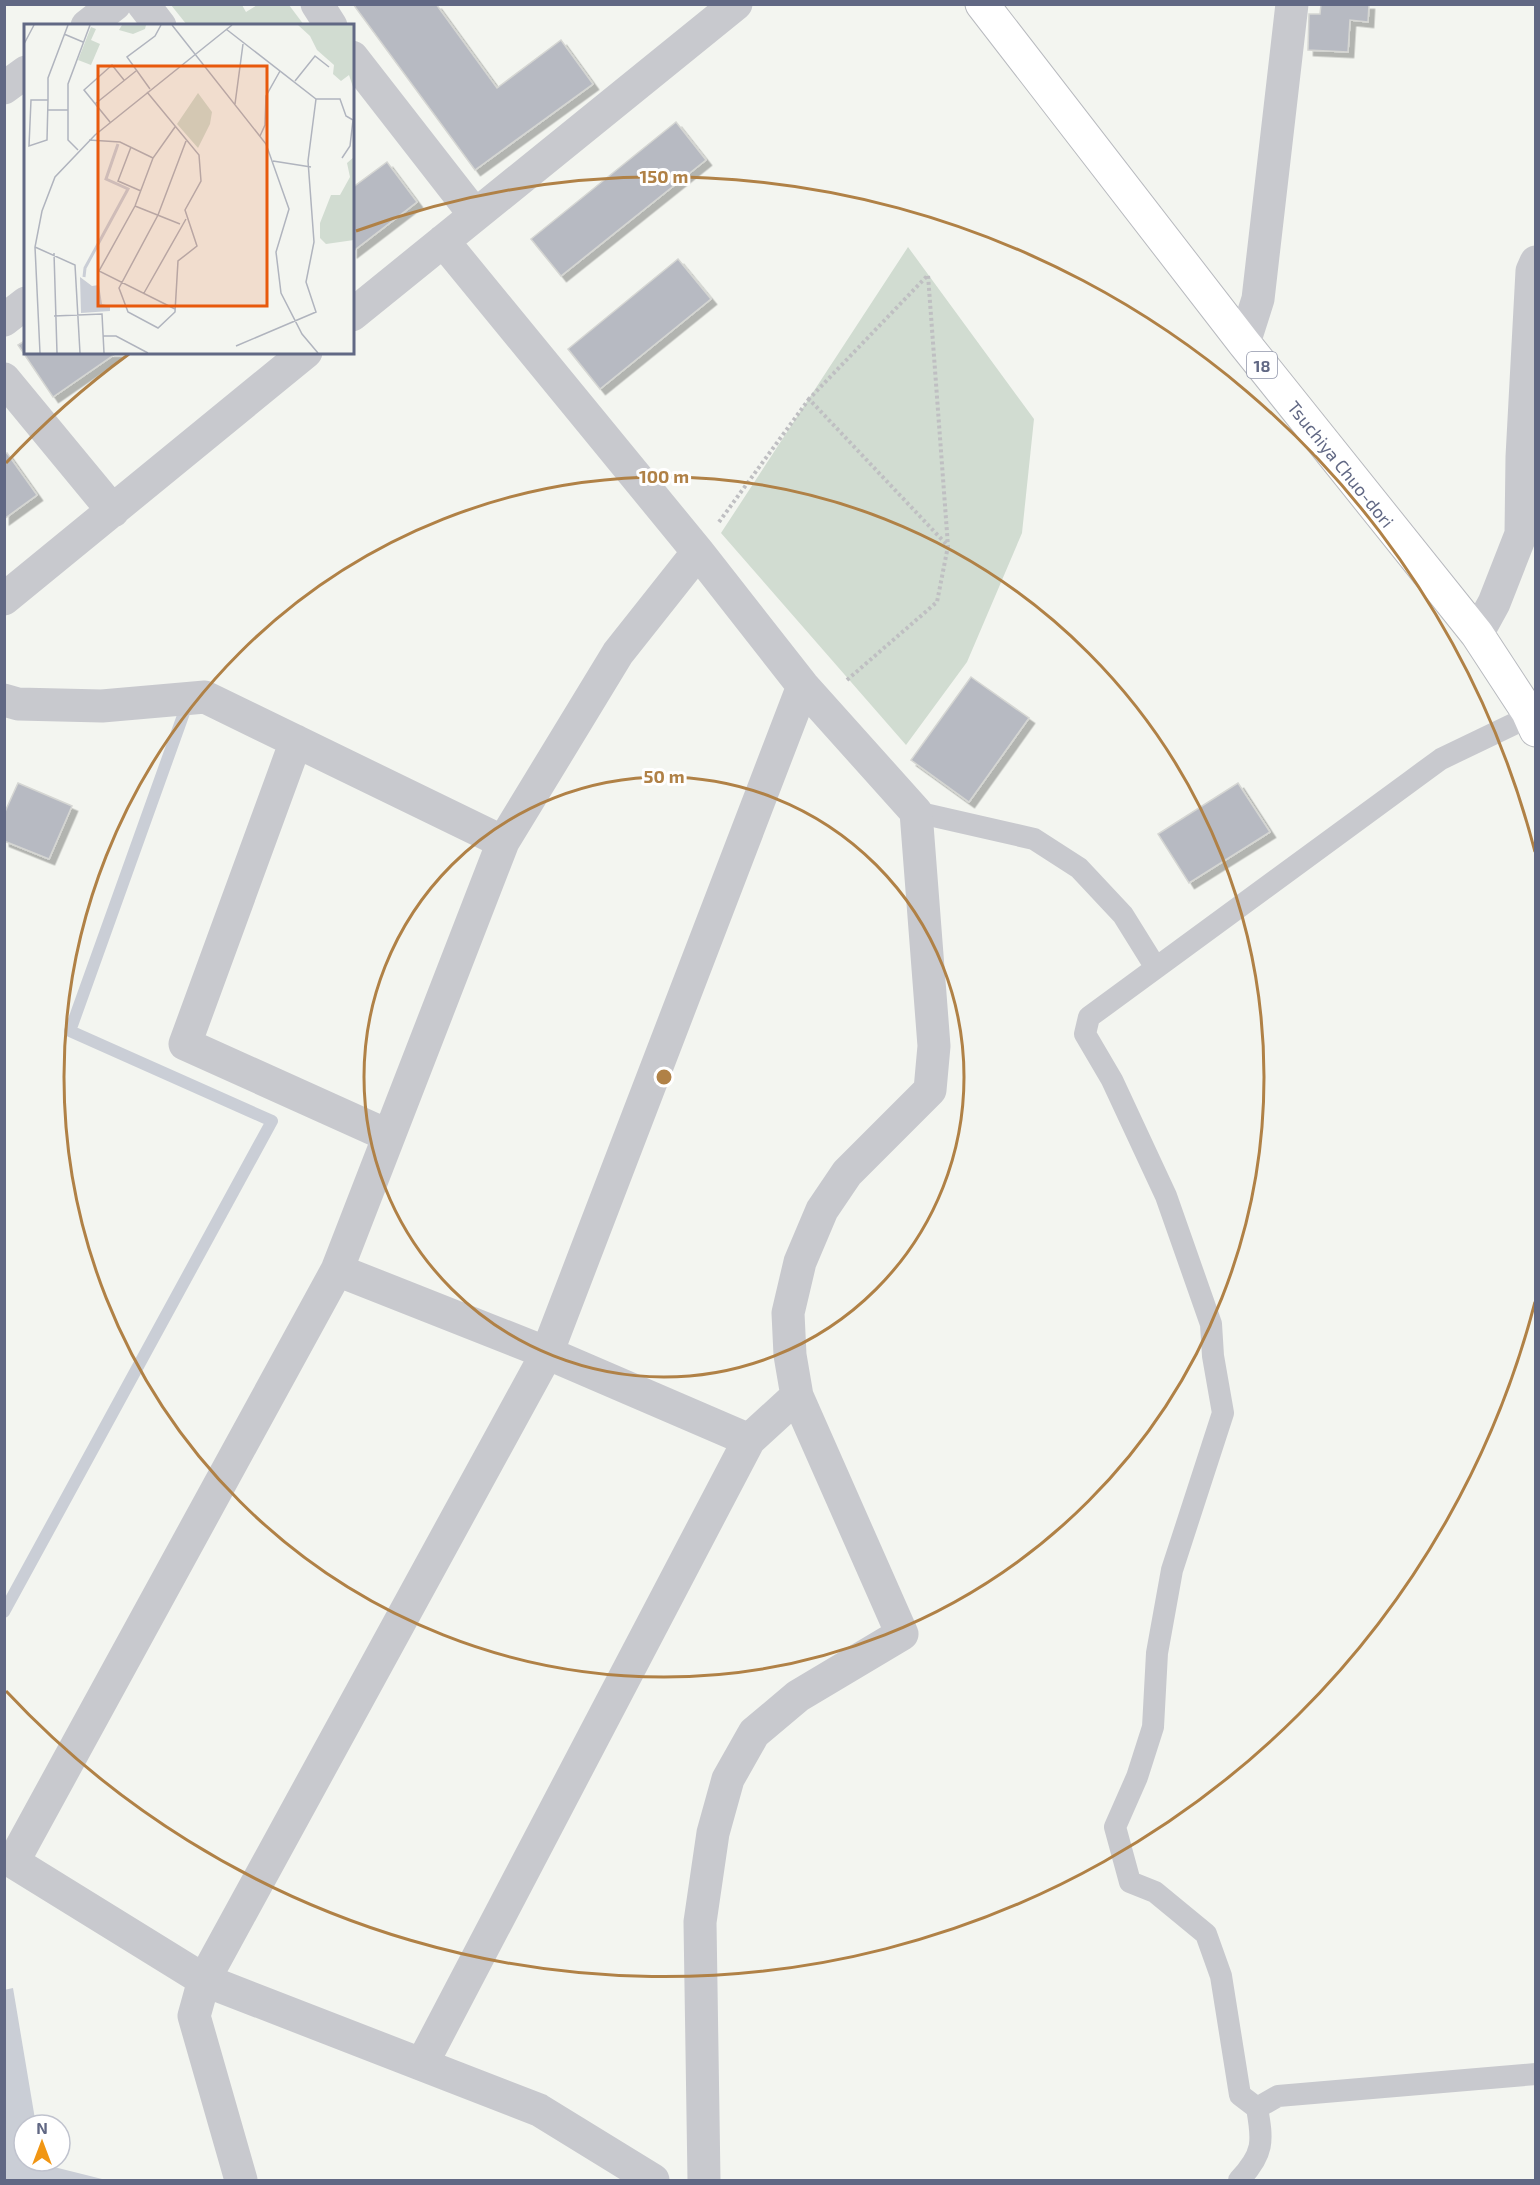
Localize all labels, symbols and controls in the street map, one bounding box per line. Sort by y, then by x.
inset map [24,24,354,354]
text: 150 m [640,165,688,187]
road number: 18 [1247,352,1277,378]
street label: Tsuchiya Chuo-dori [1283,396,1399,532]
text: 100 m [639,465,689,487]
text: 50 m [643,765,685,787]
centre of rings [654,1067,674,1087]
north arrow [12,2113,72,2173]
text: N [36,2118,48,2137]

